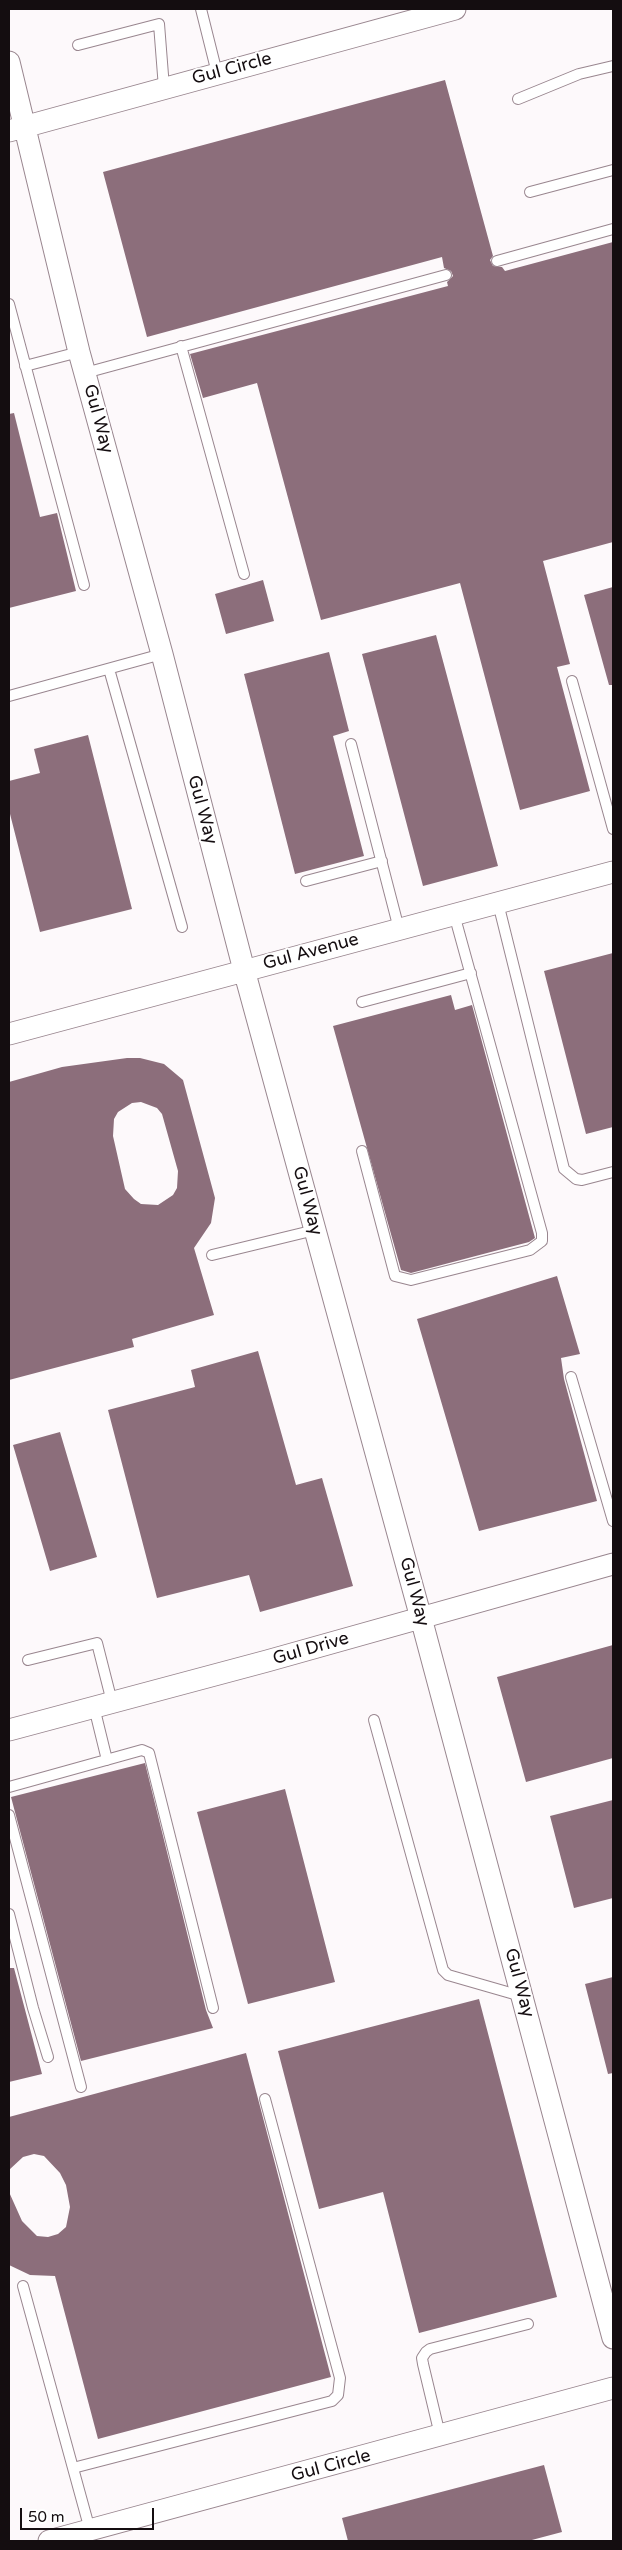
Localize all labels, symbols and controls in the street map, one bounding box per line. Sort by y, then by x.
street label: Gul Circle [190,48,274,90]
street label: Gul Way [78,382,118,456]
street label: Gul Way [182,773,222,847]
street label: Gul Avenue [261,929,361,975]
street label: Gul Way [287,1164,327,1238]
street label: Gul Way [394,1555,434,1629]
street label: Gul Drive [270,1628,352,1670]
street label: Gul Way [499,1946,539,2020]
street label: Gul Circle [289,2445,373,2487]
scale bar [22,2498,156,2530]
text: 50 m [28,2508,65,2526]

